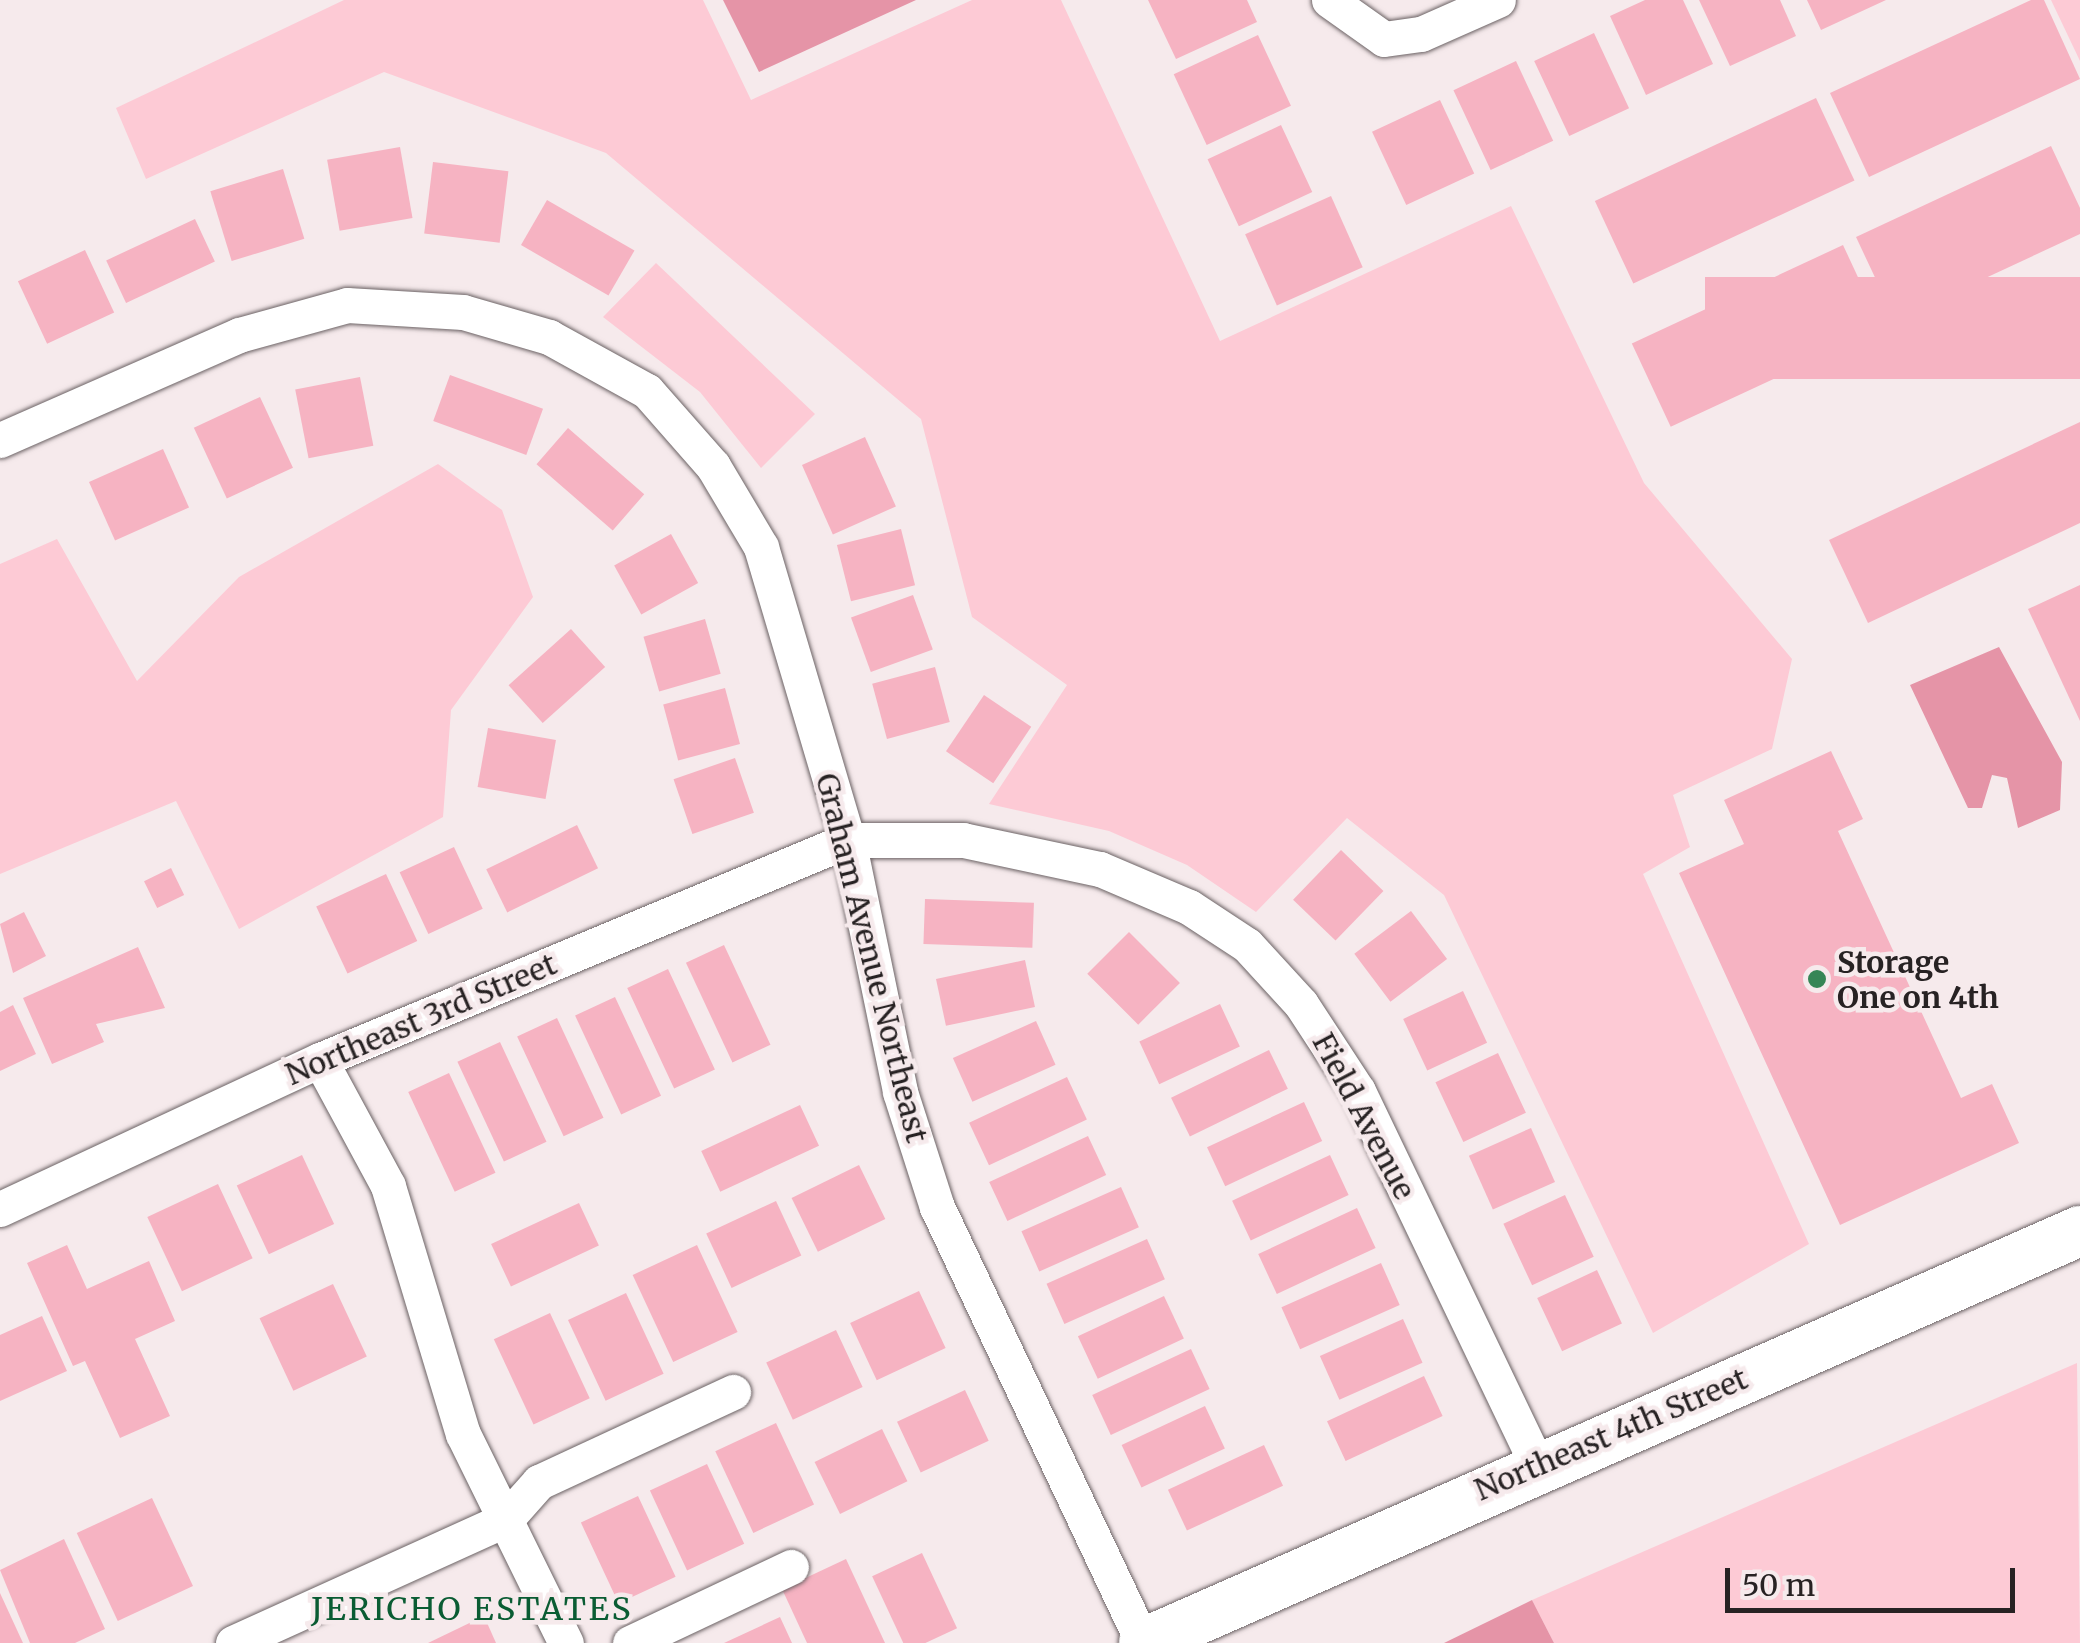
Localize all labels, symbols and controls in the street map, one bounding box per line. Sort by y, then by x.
street label: Graham Avenue Northeast [809,770,935,1146]
place label: Storage One on 4th [1837,944,1999,1014]
street label: Northeast 3rd Street [280,946,562,1092]
marker: Storage One on 4th [1806,968,1828,990]
street label: Field Avenue [1305,1027,1423,1205]
street label: Northeast 4th Street [1469,1360,1753,1508]
scale bar [1730,1548,2020,1610]
text: 50 m [1742,1566,1815,1604]
district label: JERICHO ESTATES [311,1590,633,1628]

